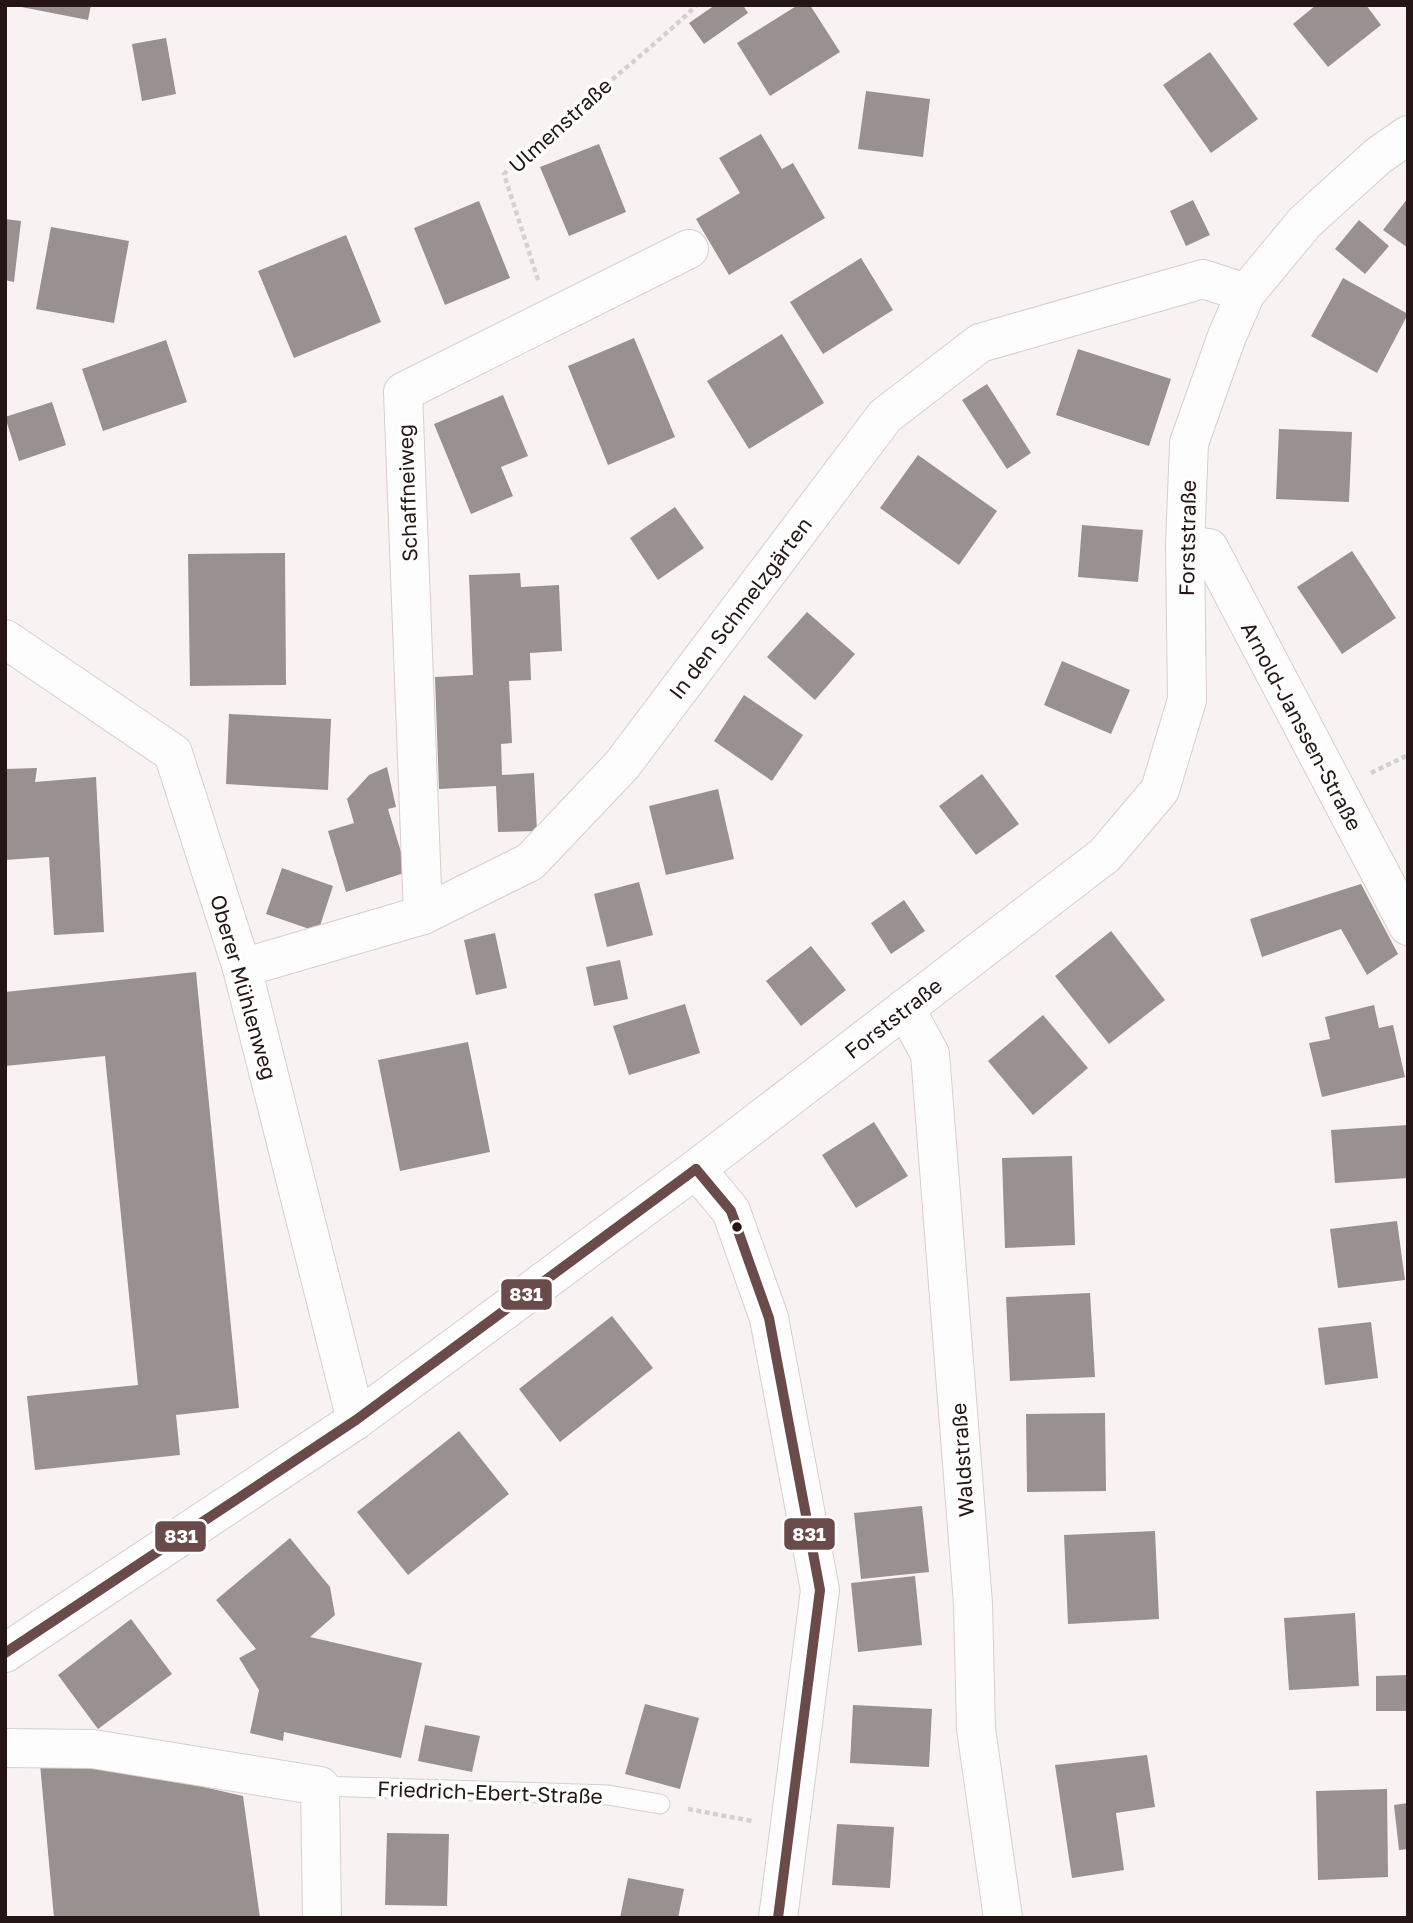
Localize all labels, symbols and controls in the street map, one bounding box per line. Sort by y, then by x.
street label: Ulmenstraße [503,72,617,178]
street label: Schaffneiweg [392,424,422,562]
street label: Forststraße [1173,480,1201,596]
street label: In den Schmelzgärten [663,512,817,704]
street label: Arnold-Janssen-Straße [1236,617,1368,835]
street label: Oberer Mühlenweg [205,892,283,1082]
street label: Forststraße [839,972,947,1064]
unlabelled marker [730,1220,744,1234]
line badge: 831 [500,1278,553,1311]
text: 831 [509,1282,543,1305]
street label: Waldstraße [945,1402,979,1518]
line badge: 831 [783,1517,836,1551]
line badge: 831 [154,1520,207,1553]
text: 831 [792,1522,826,1545]
text: 831 [164,1524,198,1547]
street label: Friedrich-Ebert-Straße [377,1775,603,1809]

